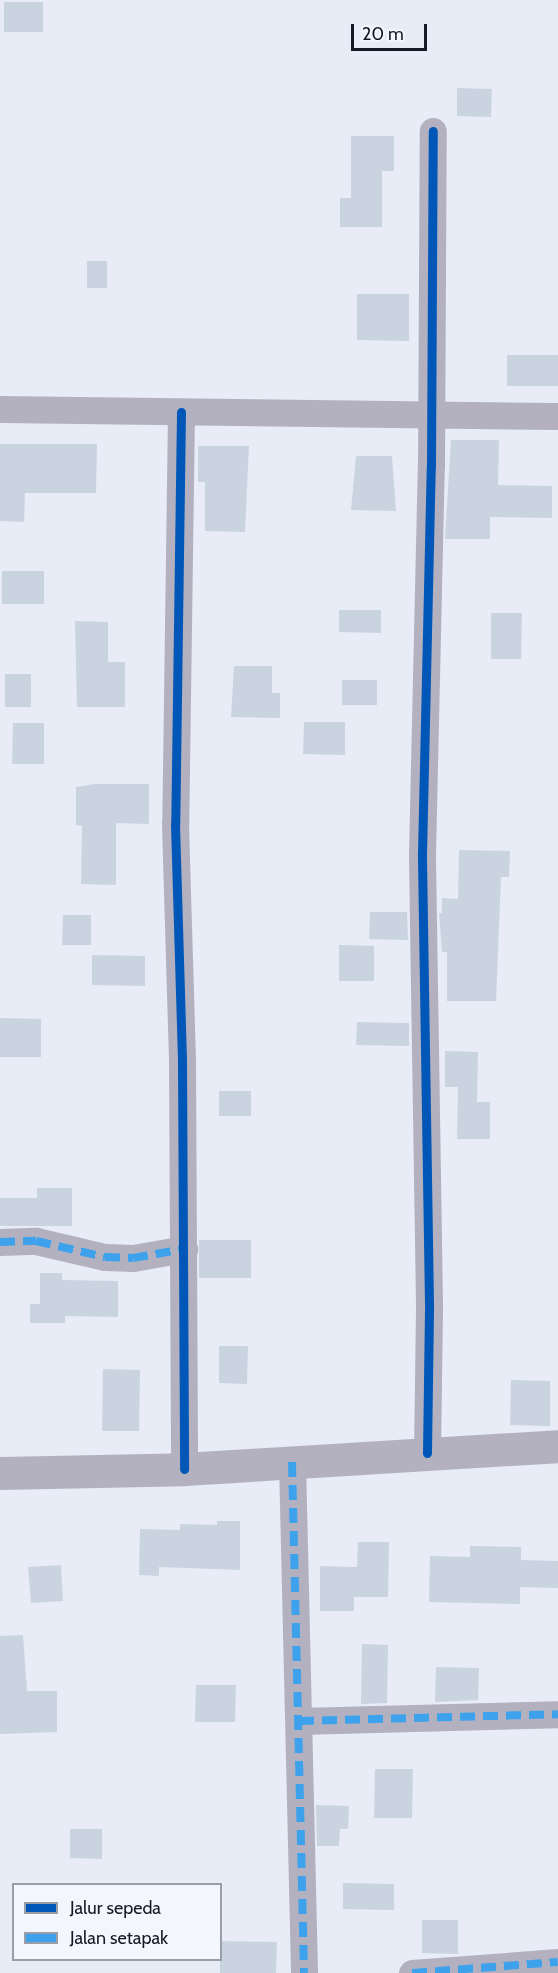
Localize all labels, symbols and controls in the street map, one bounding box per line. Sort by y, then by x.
scale bar [354,12,430,50]
text: 20 m [362,23,404,45]
legend [12,1883,222,1961]
text: Jalur sepeda [70,1897,161,1919]
text: Jalan setapak [70,1927,168,1949]

